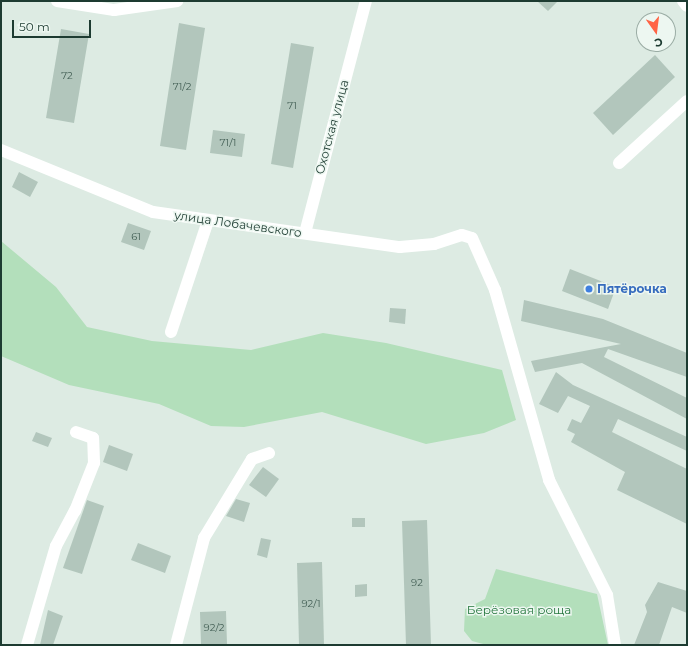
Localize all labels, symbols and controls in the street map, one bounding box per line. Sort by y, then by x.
scale bar [14,12,93,38]
north arrow [636,12,676,52]
text: 50 m [19,19,50,34]
text: С [653,35,664,50]
house number: 72 [61,70,73,82]
street label: Охотская улица [312,78,352,176]
house number: 71/2 [173,81,191,93]
house number: 71 [287,100,297,112]
house number: 71/1 [220,137,236,149]
street label: улица Лобачевского [173,208,303,240]
house number: 61 [131,231,141,243]
place label: Пятёрочка [597,282,667,296]
marker: Пятёрочка [584,284,594,294]
house number: 92 [411,577,423,589]
house number: 92/1 [301,598,321,610]
park label: Берёзовая роща [467,603,571,617]
house number: 92/2 [204,622,224,634]

